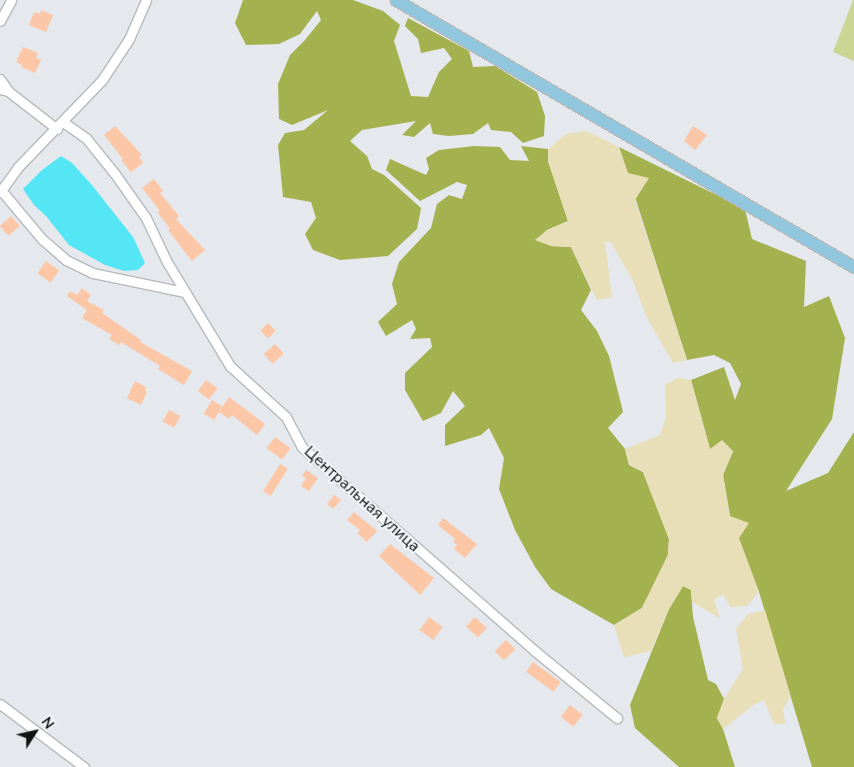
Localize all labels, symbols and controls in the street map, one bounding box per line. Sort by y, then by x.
street label: Центральная улица [300,442,424,556]
north arrow [10,707,60,757]
text: N [37,713,58,733]

